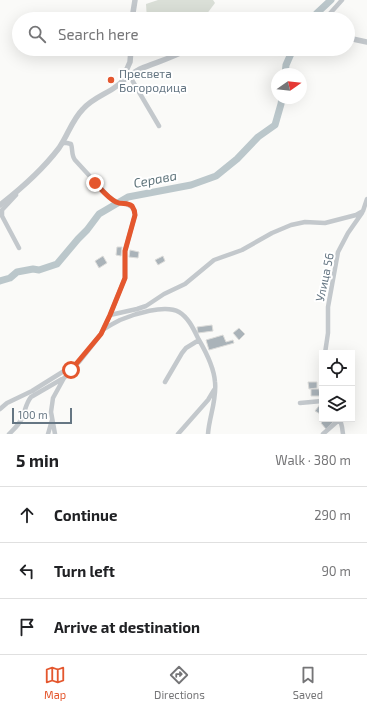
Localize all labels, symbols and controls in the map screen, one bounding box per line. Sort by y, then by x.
search box [12,12,355,56]
icon: search [26,23,48,45]
text: Search here [58,25,139,43]
place label: Пресвета Богородица [119,66,187,94]
north arrow [271,68,307,104]
marker: Пресвета Богородица [106,75,116,85]
water label: Серава [132,167,178,191]
route end [86,174,104,192]
street label: Улица 56 [312,251,336,303]
map controls [319,350,355,422]
button: locate [319,350,355,386]
route start [62,361,80,379]
button: layers [319,386,355,422]
scale bar [12,406,72,425]
text: 100 m [18,408,48,421]
text: 5 min [16,450,59,470]
text: Walk · 380 m [275,452,351,468]
icon: ahead [16,504,38,526]
text: Continue [54,506,117,524]
text: 290 m [314,507,351,523]
icon: left [16,560,38,582]
text: Turn left [54,562,115,580]
text: 90 m [321,563,351,579]
icon: arrive [16,616,38,638]
text: Arrive at destination [54,618,200,636]
tab: Map [44,664,66,701]
tab: Directions [154,664,205,701]
tab: Saved [293,664,323,701]

